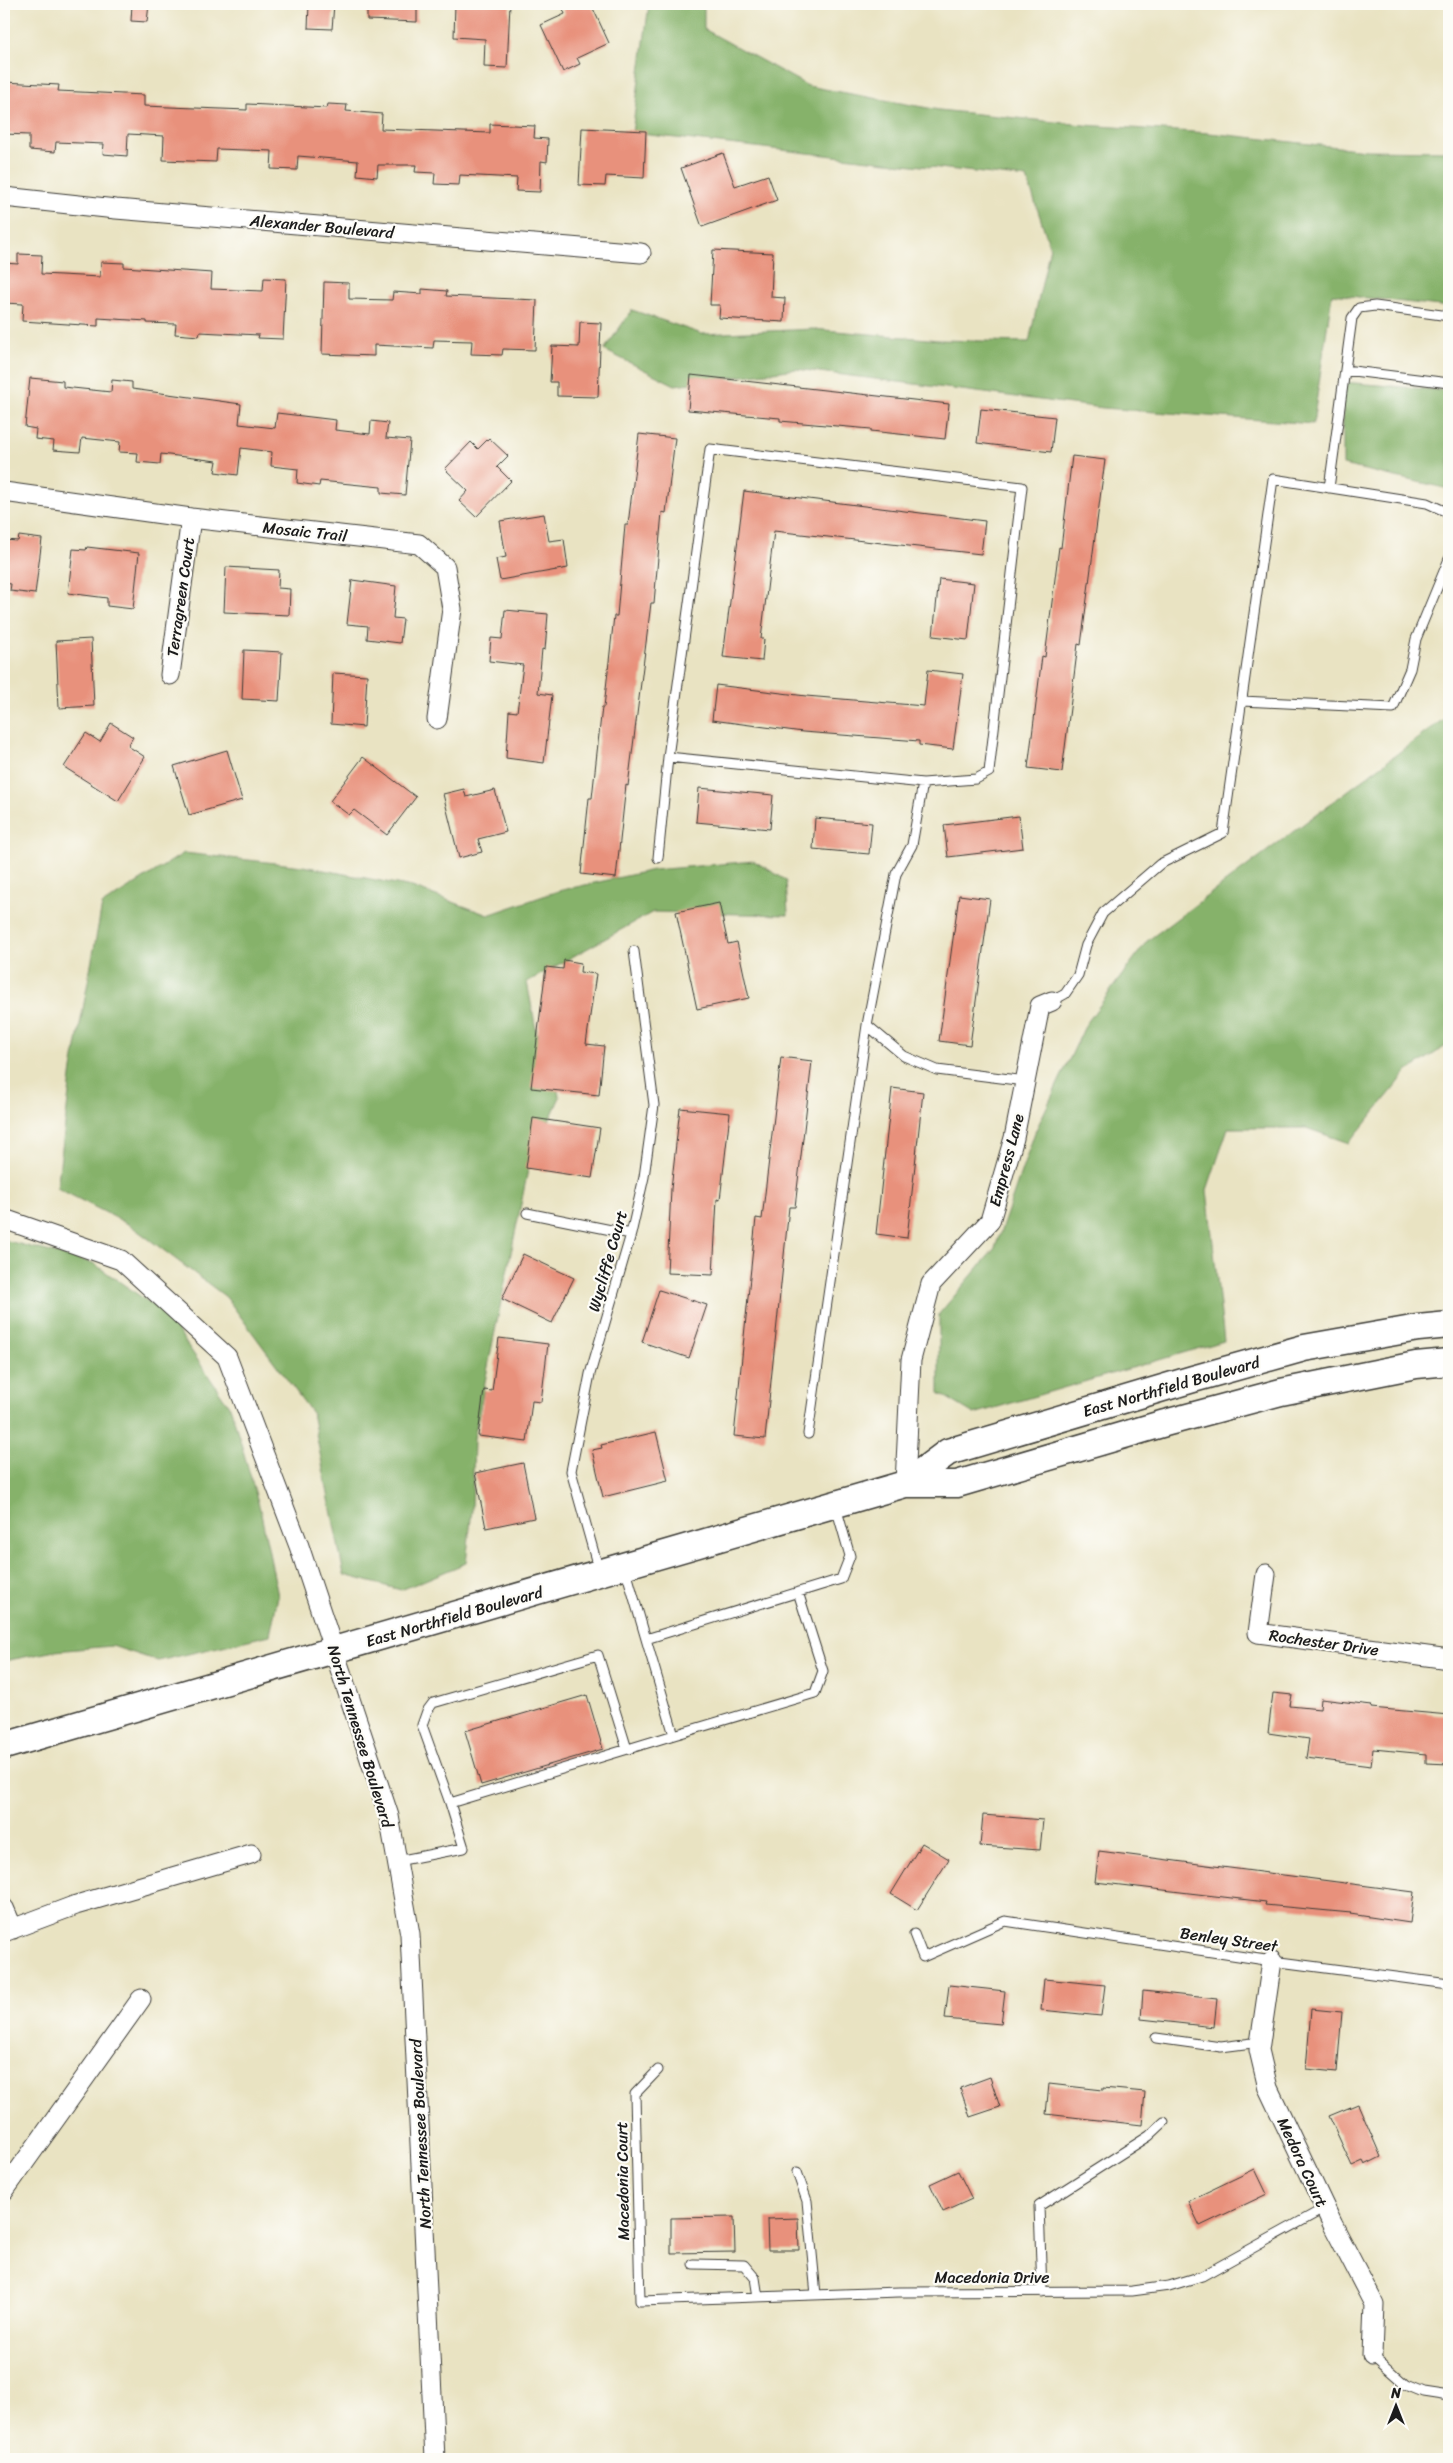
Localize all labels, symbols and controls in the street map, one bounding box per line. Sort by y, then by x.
street label: Alexander Boulevard [248,206,397,247]
street label: Mosaic Trail [261,513,349,550]
street label: Terragreen Court [158,535,203,659]
street label: Empress Lane [980,1110,1033,1210]
street label: Wycliffe Court [579,1207,636,1315]
street label: East Northfield Boulevard [1079,1347,1265,1426]
street label: East Northfield Boulevard [362,1577,548,1656]
street label: Rochester Drive [1267,1620,1381,1665]
street label: North Tennessee Boulevard [319,1641,403,1833]
street label: Benley Street [1178,1918,1280,1961]
street label: North Tennessee Boulevard [401,2037,440,2230]
street label: Medora Court [1269,2112,1336,2212]
street label: Macedonia Court [607,2121,638,2241]
street label: Macedonia Drive [934,2263,1050,2292]
north arrow [1370,2380,1420,2430]
text: N [1390,2381,1401,2406]

